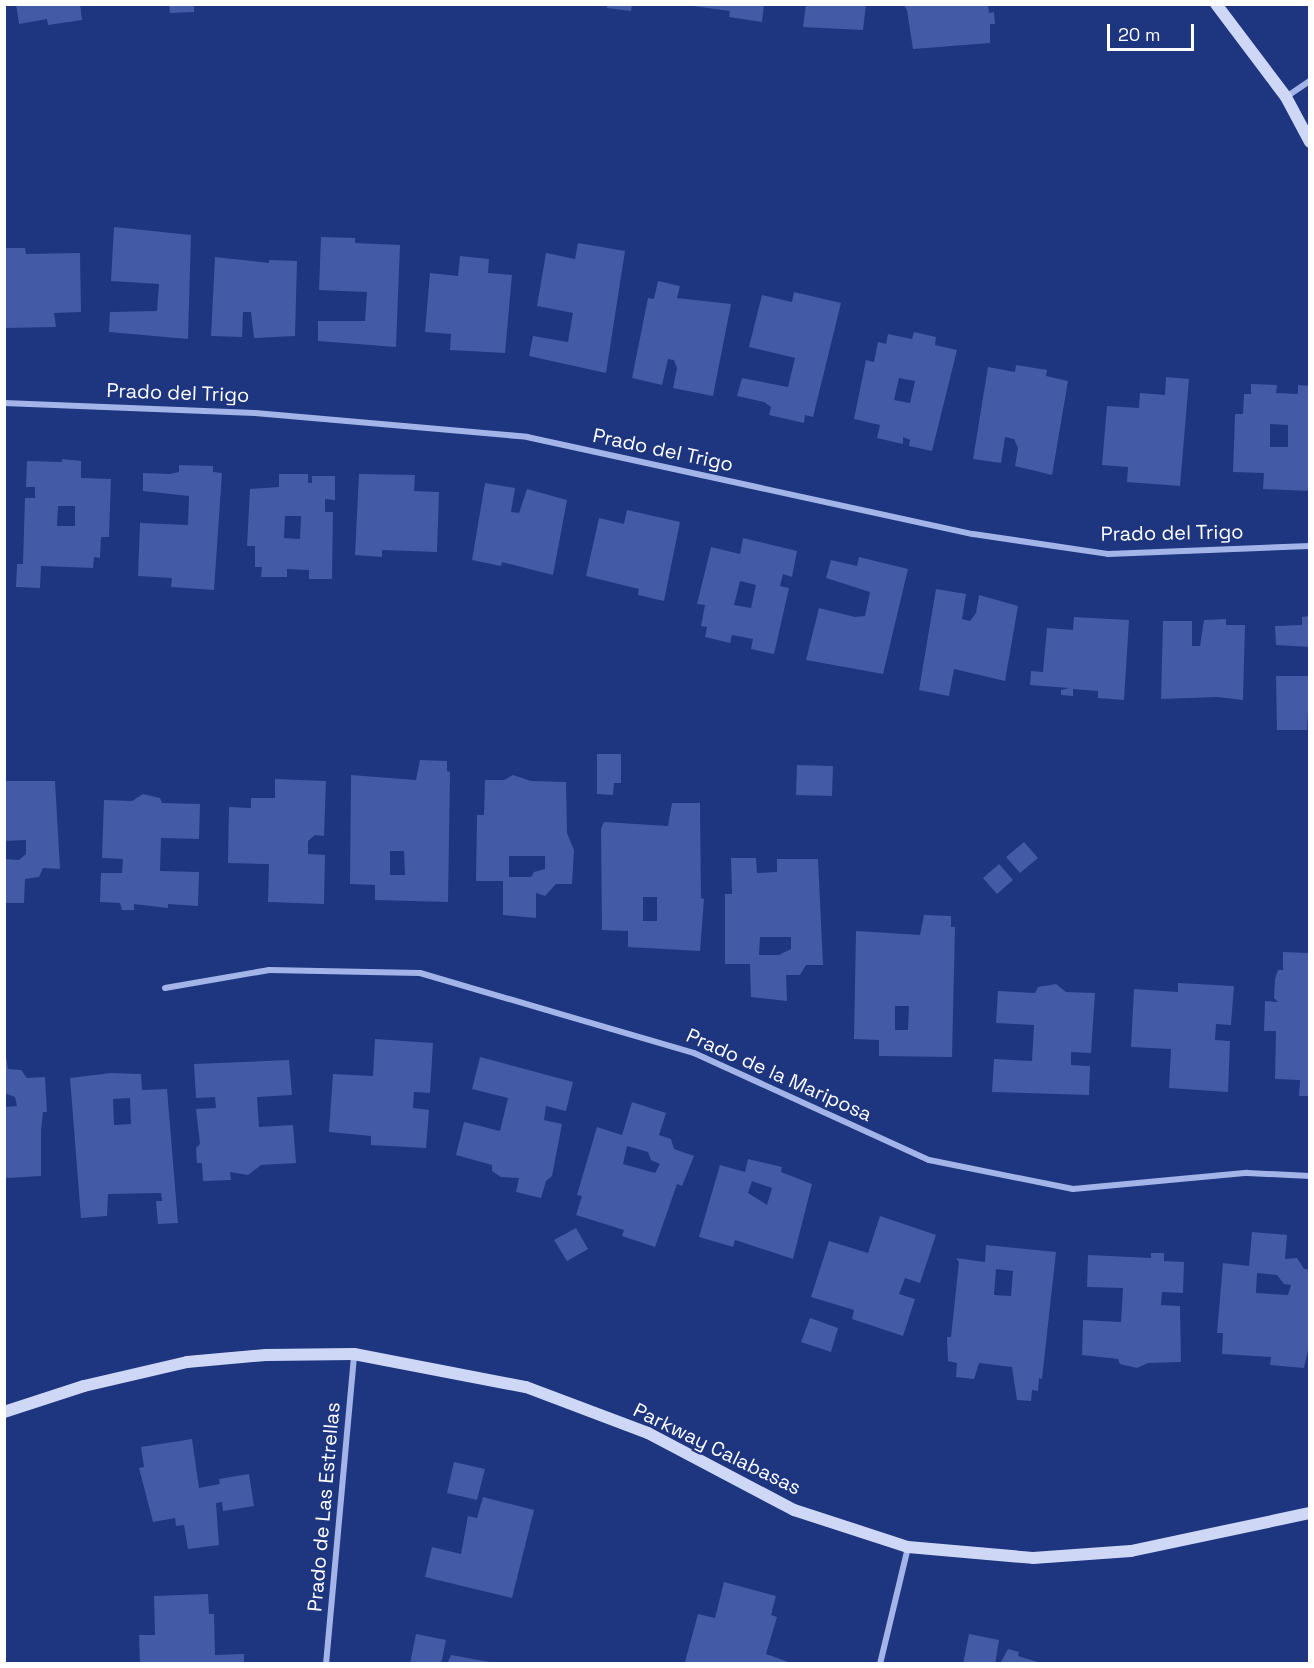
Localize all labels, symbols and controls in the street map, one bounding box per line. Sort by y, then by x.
scale bar [1110,12,1197,50]
text: 20 m [1118,23,1161,46]
street label: Prado del Trigo [106,379,250,407]
street label: Prado del Trigo [590,423,736,477]
street label: Prado del Trigo [1100,520,1244,546]
street label: Prado de la Mariposa [682,1023,876,1127]
street label: Parkway Calabasas [629,1398,805,1500]
street label: Prado de Las Estrellas [303,1401,345,1613]

